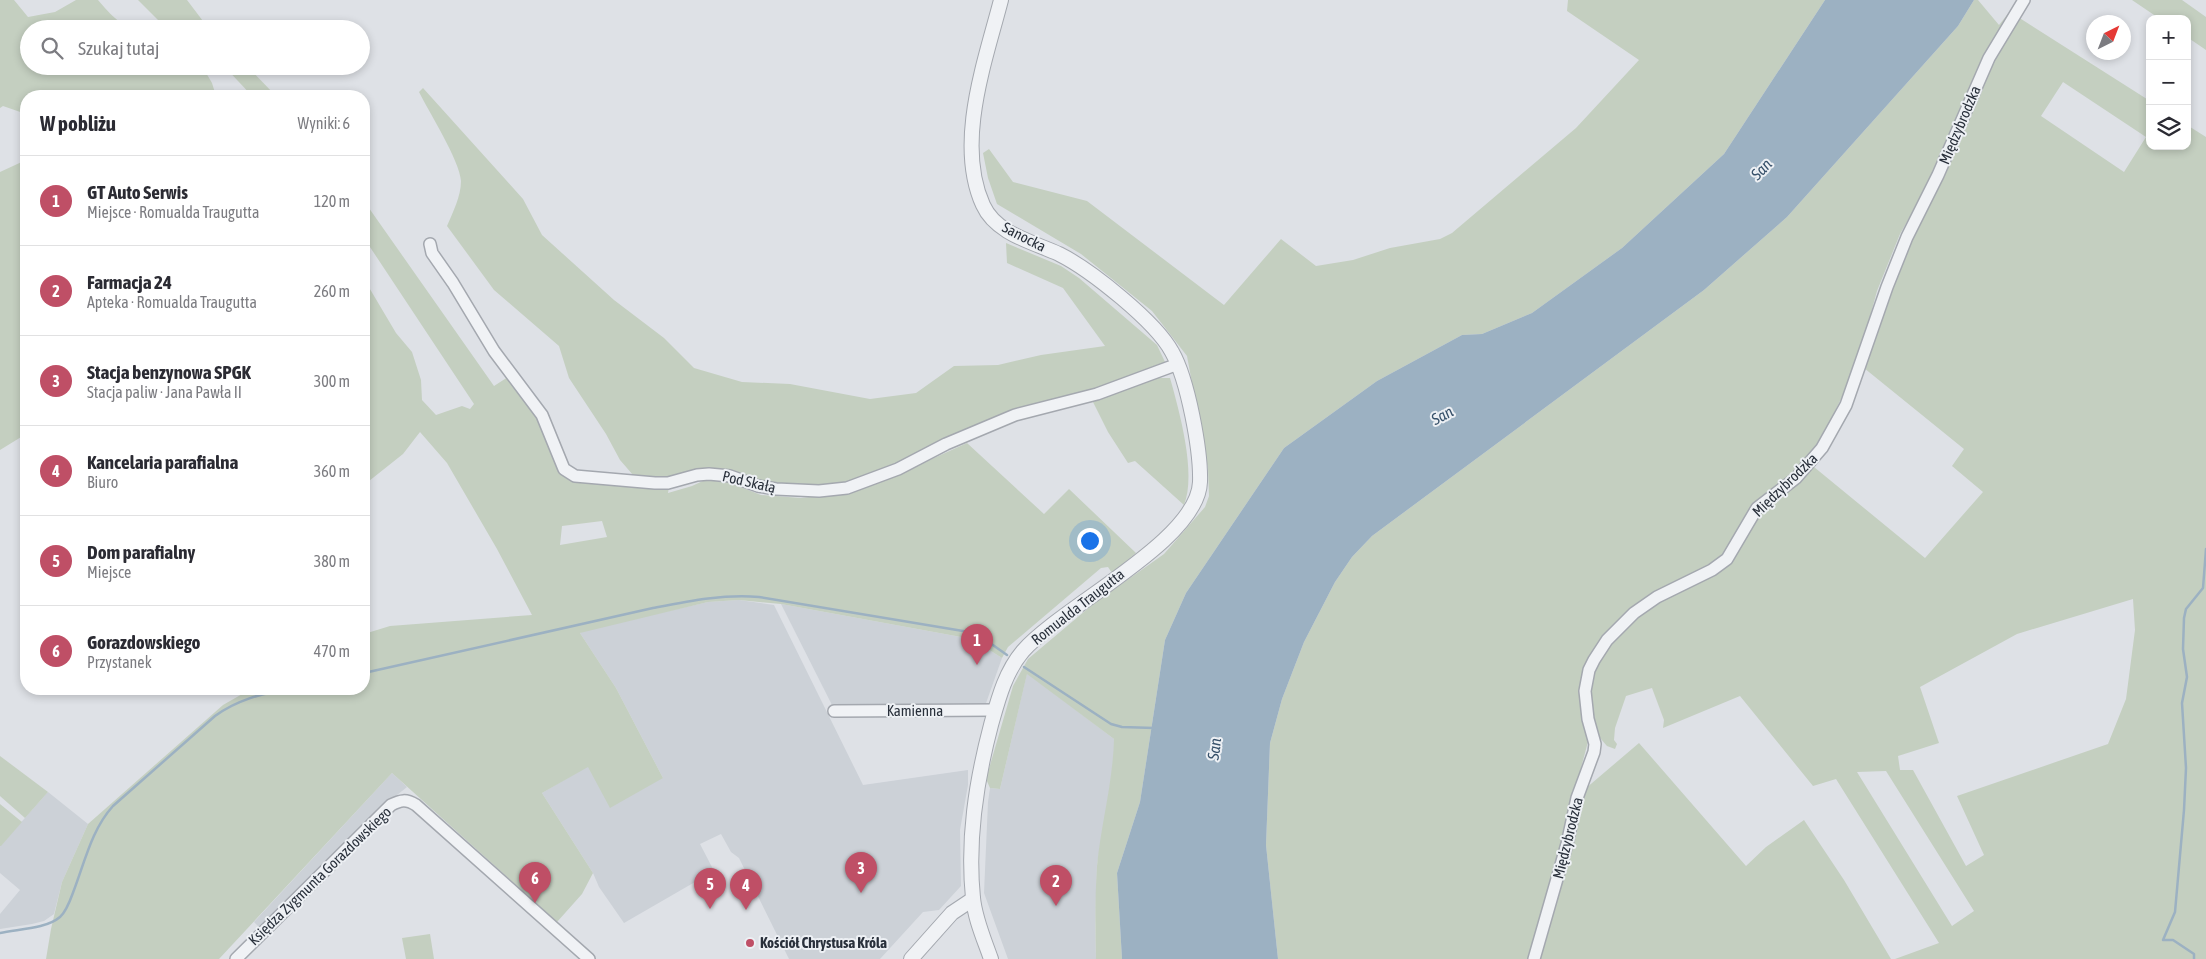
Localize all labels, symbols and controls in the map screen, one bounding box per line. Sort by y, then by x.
north arrow [2086,15,2131,60]
map controls [2146,15,2191,150]
button: + [2146,15,2191,60]
search box [20,20,370,75]
icon: search [38,34,66,62]
text: Szukaj tutaj [78,37,160,59]
button: − [2146,60,2191,105]
street label: Międzybrodzka [1935,83,1984,167]
button: layers [2146,105,2191,150]
text: W pobliżu [40,111,116,135]
text: Wyniki: 6 [298,114,350,132]
water label: San [1746,155,1775,184]
text: GT Auto Serwis [87,181,188,203]
text: 1 [52,192,60,210]
text: 120 m [314,192,350,210]
text: Miejsce · Romualda Traugutta [87,203,259,221]
street label: Sanocka [1000,218,1049,255]
text: Farmacja 24 [87,271,172,293]
text: 2 [52,282,60,300]
text: 260 m [314,282,350,300]
text: Apteka · Romualda Traugutta [87,293,257,311]
text: Stacja benzynowa SPGK [87,361,251,383]
text: 3 [52,372,60,390]
text: 300 m [314,372,350,390]
text: Stacja paliw · Jana Pawła II [87,383,242,401]
water label: San [1427,402,1456,429]
street label: Międzybrodzka [1749,449,1821,520]
text: Kancelaria parafialna [87,451,238,473]
text: 4 [52,462,60,480]
text: 360 m [314,462,350,480]
street label: Pod Skałą [721,467,777,496]
text: Biuro [87,473,118,491]
your location [1077,528,1103,554]
text: Dom parafialny [87,541,195,563]
text: 5 [52,552,60,570]
text: 380 m [314,552,350,570]
text: Miejsce [87,563,131,581]
street label: Romualda Traugutta [1028,565,1127,648]
pin: 1 [961,624,993,665]
text: Gorazdowskiego [87,631,201,653]
text: 6 [52,642,60,660]
text: 470 m [314,642,350,660]
text: Przystanek [87,653,152,671]
street label: Kamienna [887,702,943,719]
water label: San [1204,737,1224,762]
street label: Międzybrodzka [1549,795,1586,880]
street label: Księdza Zygmunta Gorazdowskiego [245,803,394,948]
pin: 3 [845,852,877,893]
pin: 6 [519,862,551,903]
pin: 2 [1040,865,1072,906]
pin: 5 [694,868,726,909]
pin: 4 [730,869,762,910]
place label: Kościół Chrystusa Króla [760,934,887,951]
marker: Kościół Chrystusa Króla [744,937,756,949]

